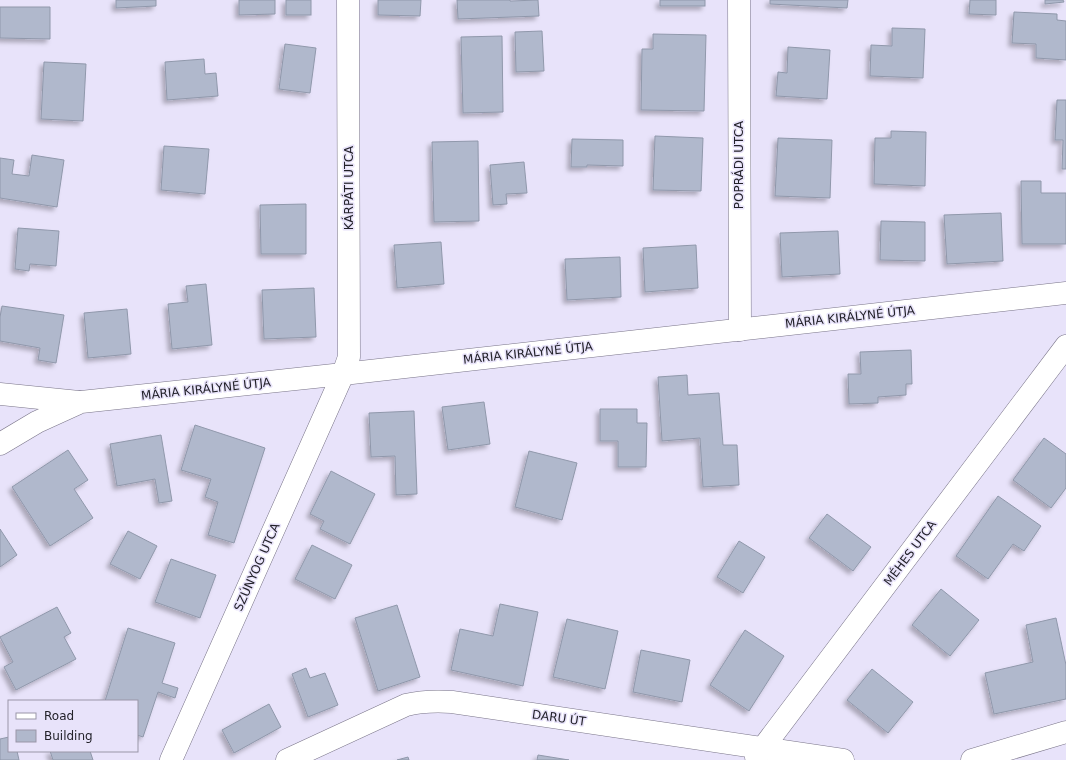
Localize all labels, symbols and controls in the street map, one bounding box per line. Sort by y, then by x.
street label: POPRÁDI UTCA [731,120,746,209]
street label: KÁRPÁTI UTCA [341,145,356,230]
street label: MÁRIA KIRÁLYNÉ ÚTJA [784,302,916,331]
street label: MÁRIA KIRÁLYNÉ ÚTJA [462,338,594,367]
street label: MÁRIA KIRÁLYNÉ ÚTJA [140,374,272,403]
street label: MÉHES UTCA [880,516,940,588]
street label: SZÚNYOG UTCA [230,520,283,613]
legend [8,700,138,752]
street label: DARU ÚT [531,706,588,729]
text: Road [44,709,74,723]
text: Building [44,729,93,743]

